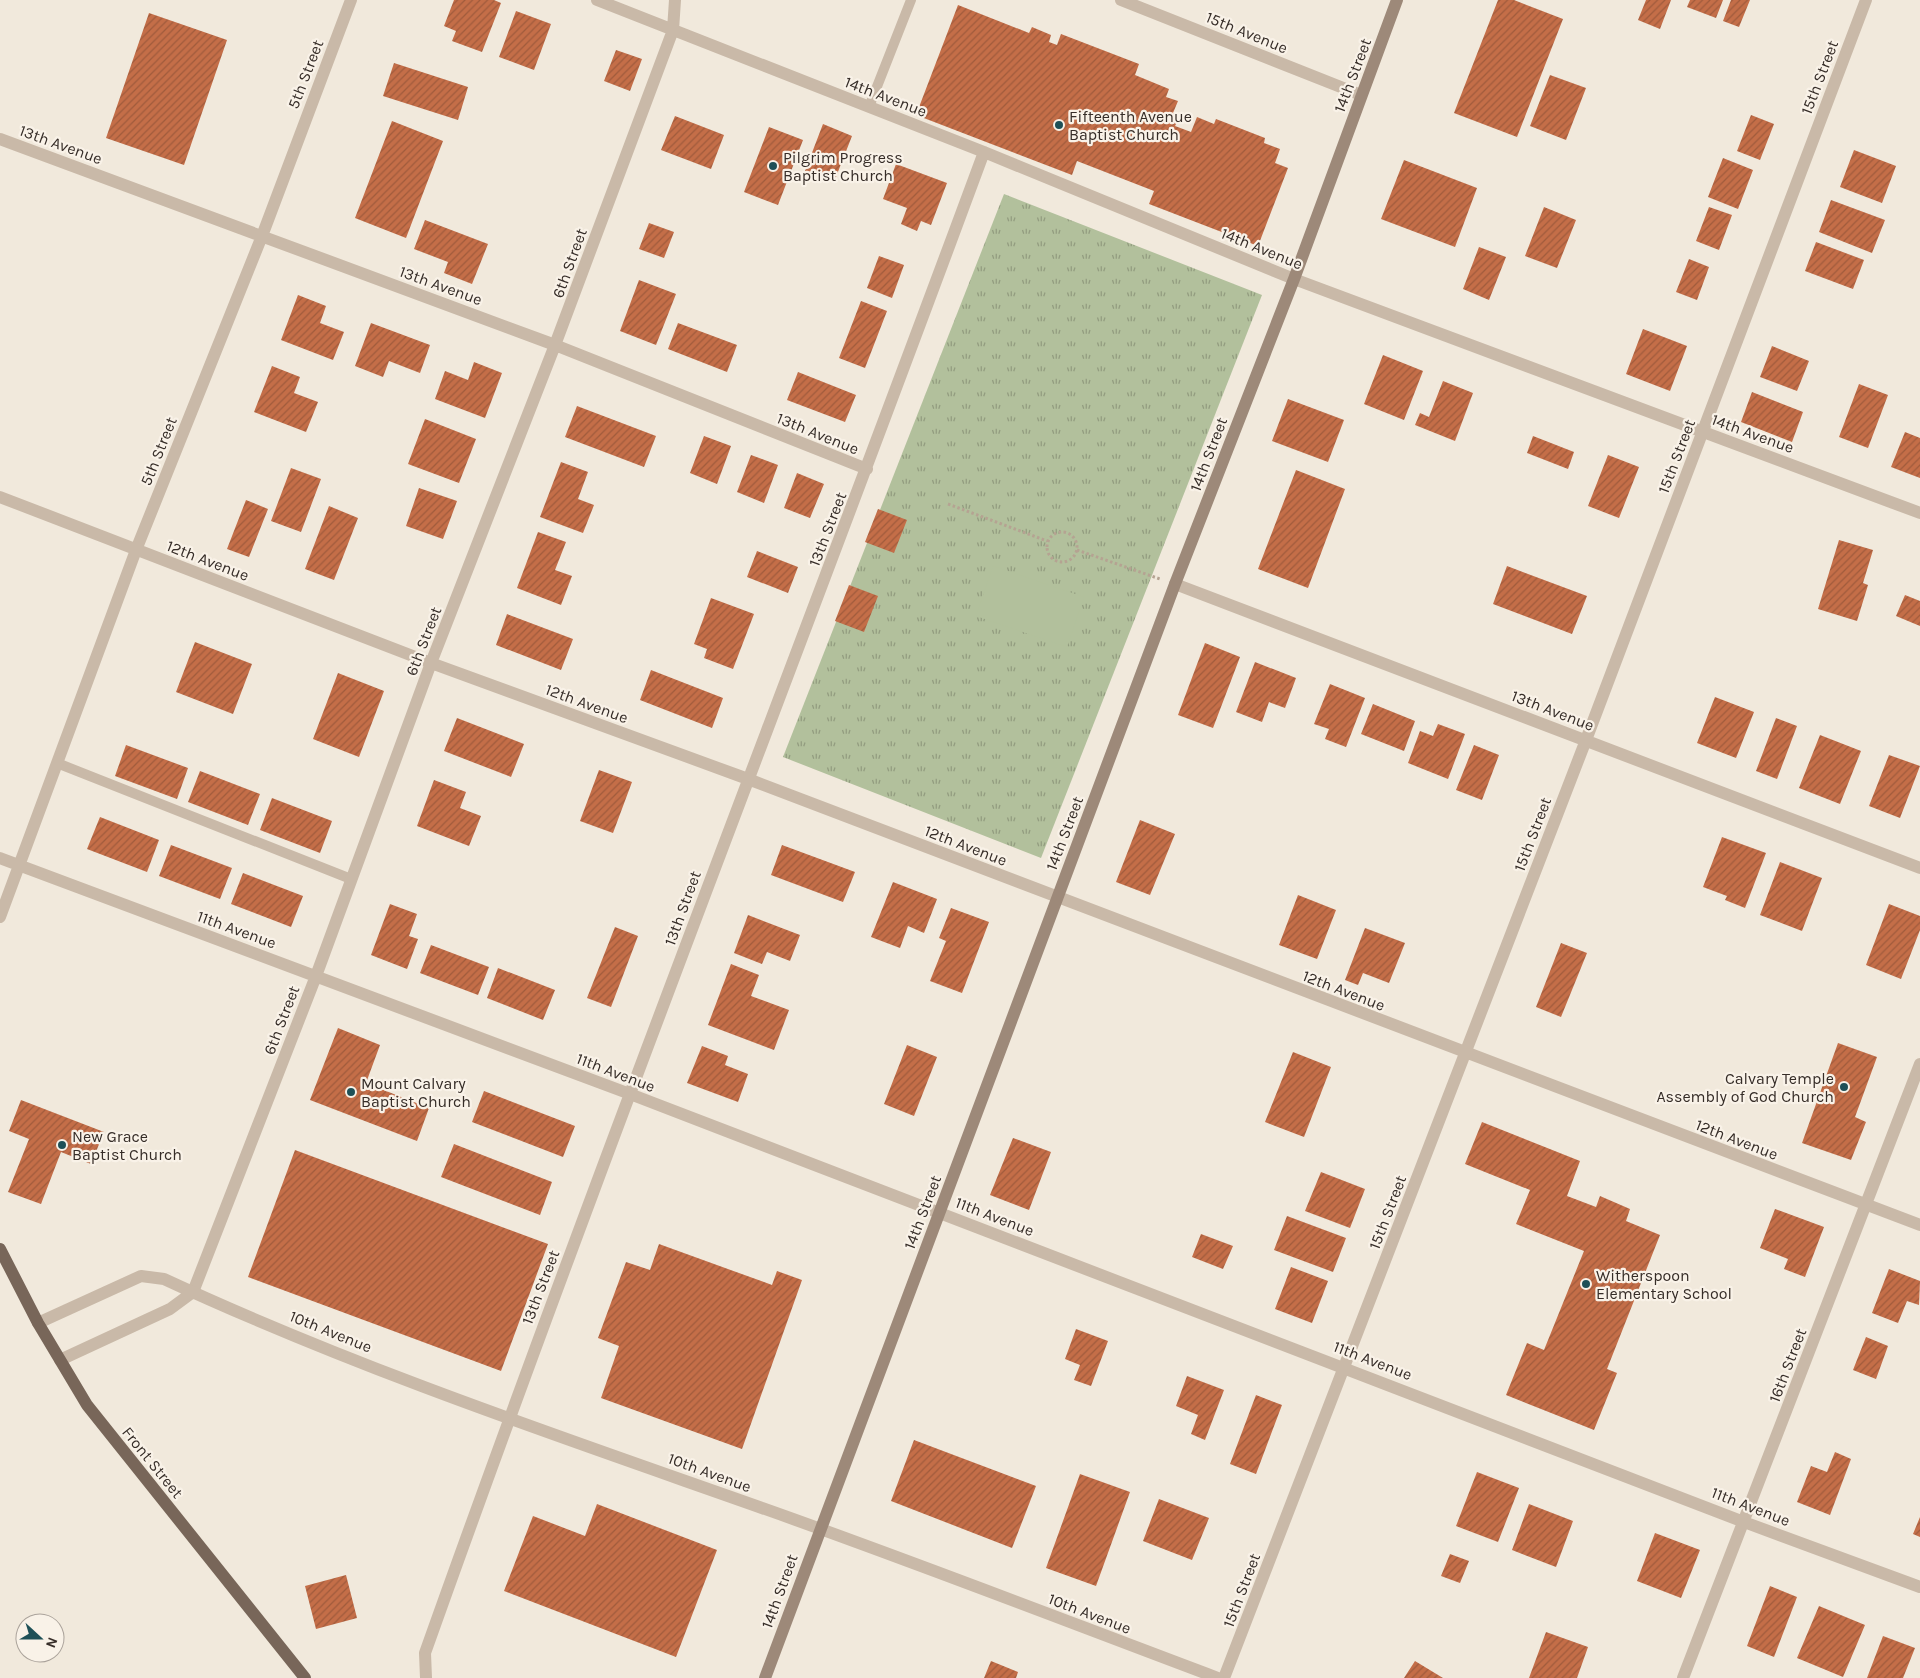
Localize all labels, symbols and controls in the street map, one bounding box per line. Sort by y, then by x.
street label: 15th Avenue [1203,7,1290,57]
street label: 14th Street [1330,36,1375,115]
street label: 5th Street [284,37,327,111]
street label: 15th Street [1797,37,1842,117]
street label: 14th Avenue [842,72,930,121]
place label: Fifteenth Avenue Baptist Church [1069,107,1192,144]
marker: Fifteenth Avenue Baptist Church [1053,119,1065,131]
street label: 13th Avenue [17,121,105,168]
place label: Pilgrim Progress Baptist Church [783,148,903,185]
marker: Pilgrim Progress Baptist Church [767,160,779,172]
street label: 14th Avenue [1218,223,1305,273]
street label: 6th Street [548,226,591,301]
street label: 13th Avenue [397,262,485,309]
street label: 13th Avenue [774,408,862,459]
street label: 14th Avenue [1709,410,1797,457]
street label: 5th Street [136,414,181,488]
street label: 14th Street [1186,415,1231,494]
street label: 15th Street [1654,416,1699,496]
street label: 13th Street [805,489,850,569]
street label: 12th Avenue [164,536,252,585]
street label: 6th Street [402,604,445,678]
street label: 12th Avenue [543,680,631,727]
street label: 13th Avenue [1509,686,1597,735]
street label: 14th Street [1042,794,1087,873]
street label: 15th Street [1510,794,1555,874]
street label: 12th Avenue [922,821,1010,870]
street label: 13th Street [660,868,705,948]
street label: 11th Avenue [195,906,279,953]
street label: 12th Avenue [1300,966,1388,1015]
street label: 6th Street [260,983,303,1057]
street label: 11th Avenue [574,1049,658,1096]
place label: Calvary Temple Assembly of God Church [1656,1069,1834,1106]
place label: Mount Calvary Baptist Church [361,1074,471,1111]
marker: Calvary Temple Assembly of God Church [1838,1081,1850,1093]
marker: Mount Calvary Baptist Church [345,1086,357,1098]
street label: 12th Avenue [1693,1115,1781,1164]
place label: New Grace Baptist Church [72,1127,182,1164]
marker: New Grace Baptist Church [56,1139,68,1151]
street label: 15th Street [1365,1172,1410,1252]
street label: 14th Street [900,1173,945,1252]
street label: 11th Avenue [953,1193,1037,1240]
street label: 13th Street [518,1247,563,1327]
place label: Witherspoon Elementary School [1596,1266,1732,1303]
marker: Witherspoon Elementary School [1580,1278,1592,1290]
street label: 10th Avenue [287,1306,375,1357]
street label: 16th Street [1765,1325,1810,1405]
street label: 11th Avenue [1331,1337,1415,1384]
street label: Front Street [118,1423,187,1502]
street label: 10th Avenue [666,1449,754,1496]
street label: 11th Avenue [1709,1483,1793,1530]
street label: 15th Street [1219,1550,1264,1630]
street label: 14th Street [757,1551,802,1631]
street label: 10th Avenue [1046,1589,1134,1638]
north arrow [15,1613,65,1663]
text: N [42,1635,61,1650]

